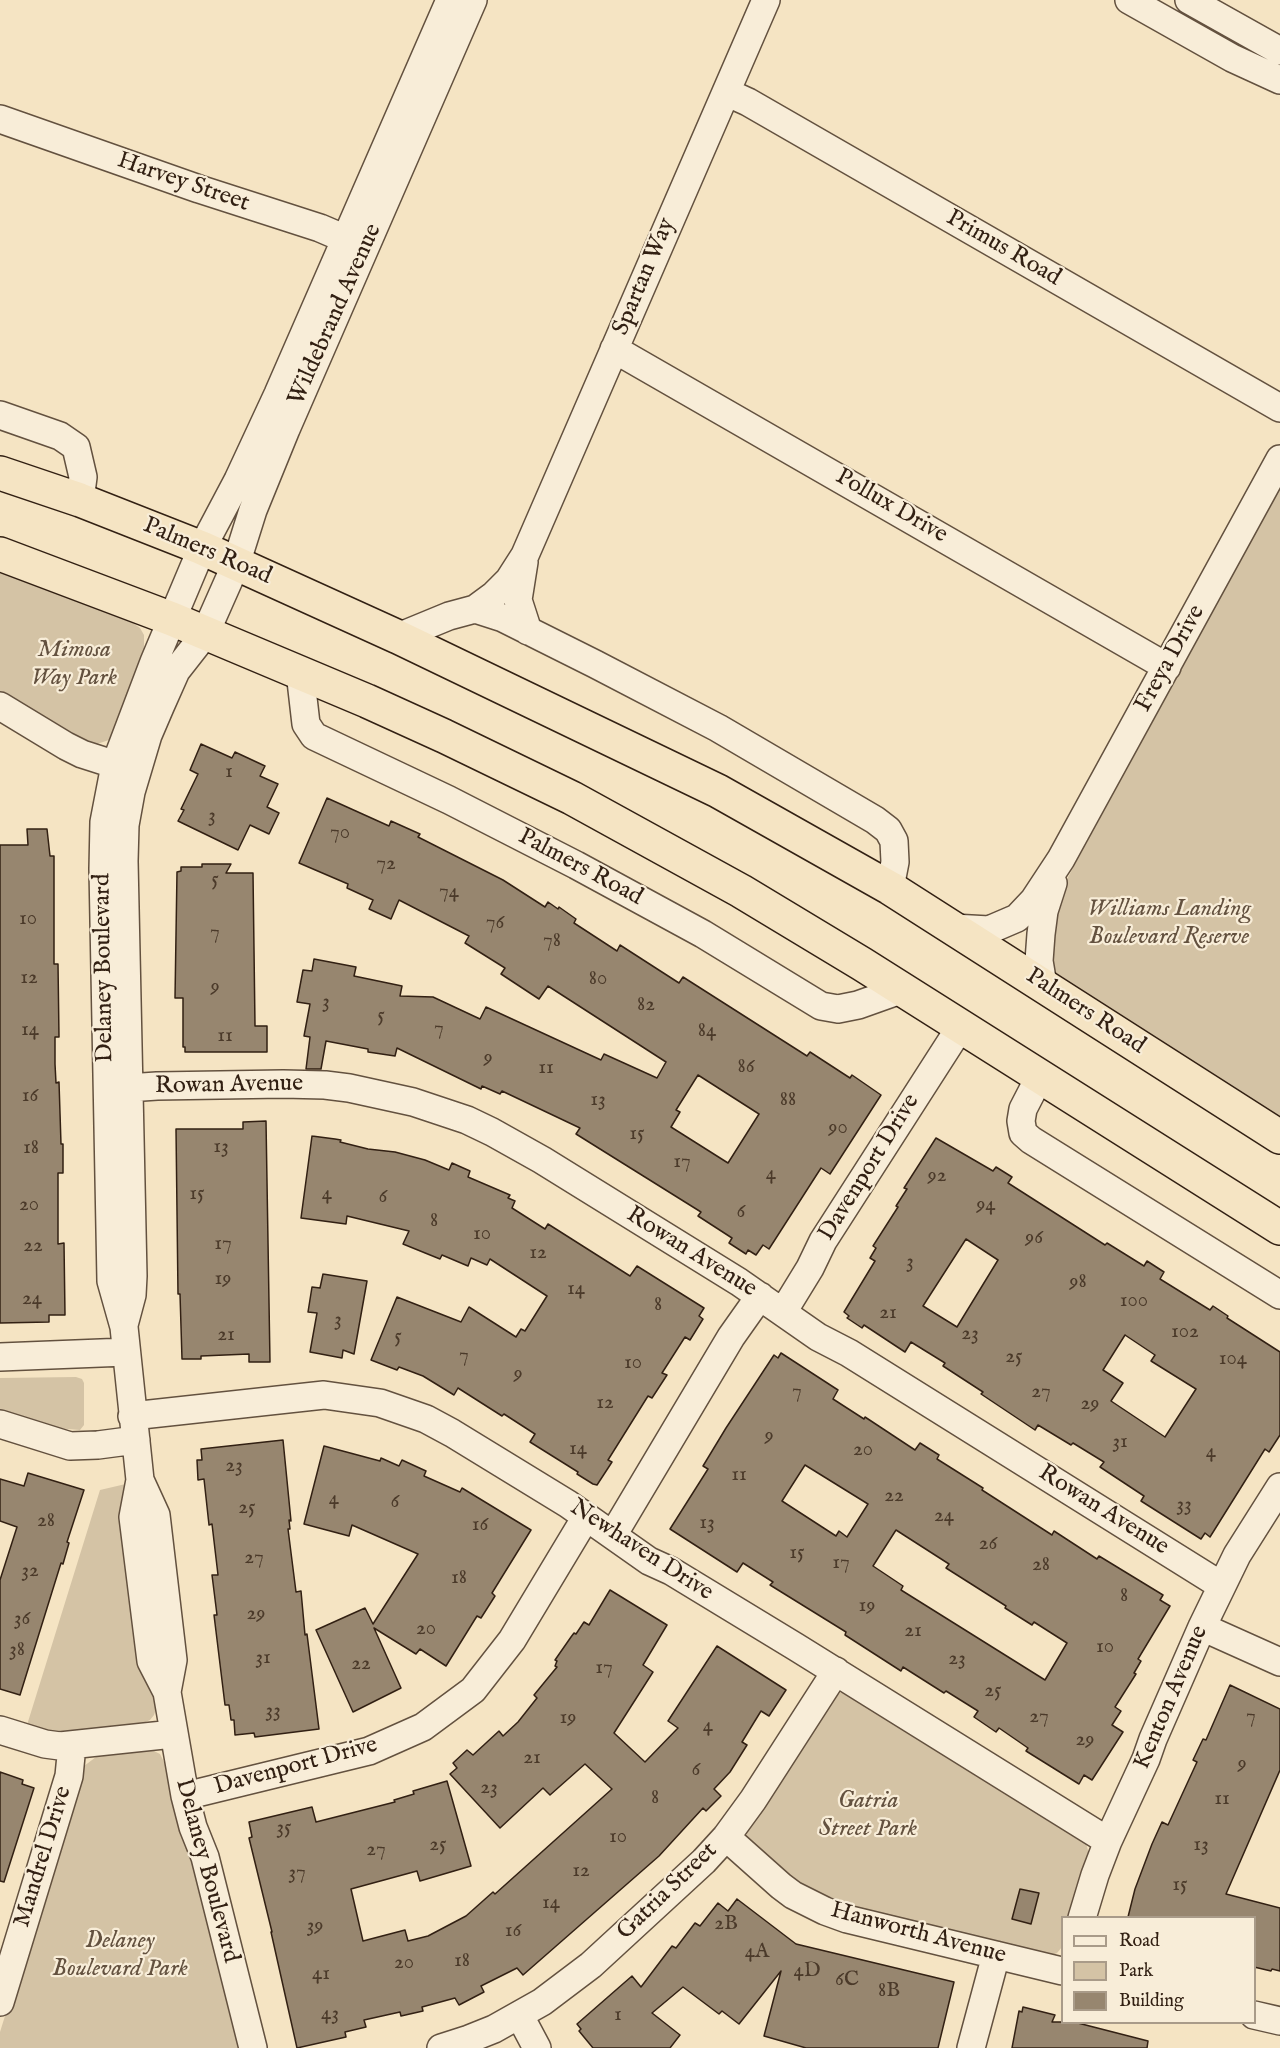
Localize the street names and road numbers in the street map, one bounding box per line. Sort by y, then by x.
street label: Harvey Street [113,147,253,219]
street label: Primus Road [940,205,1066,293]
street label: Spartan Way [607,214,683,340]
street label: Wildebrand Avenue [283,220,389,410]
street label: Pollux Drive [830,463,952,551]
street label: Palmers Road [138,512,276,592]
street label: Freya Drive [1130,600,1212,718]
street label: Palmers Road [513,823,647,913]
street label: Delaney Boulevard [89,873,121,1063]
street label: Palmers Road [1020,963,1150,1061]
street label: Rowan Avenue [155,1070,303,1102]
street label: Davenport Drive [813,1089,927,1247]
street label: Rowan Avenue [620,1201,762,1305]
street label: Rowan Avenue [1032,1459,1174,1563]
street label: Newhaven Drive [564,1494,718,1608]
street label: Kenton Avenue [1129,1622,1215,1774]
street label: Davenport Drive [211,1731,381,1803]
street label: Delaney Boulevard [168,1776,244,1966]
street label: Mandrel Drive [9,1783,79,1931]
street label: Gatria Street [612,1837,724,1947]
street label: Hanworth Avenue [827,1897,1009,1971]

